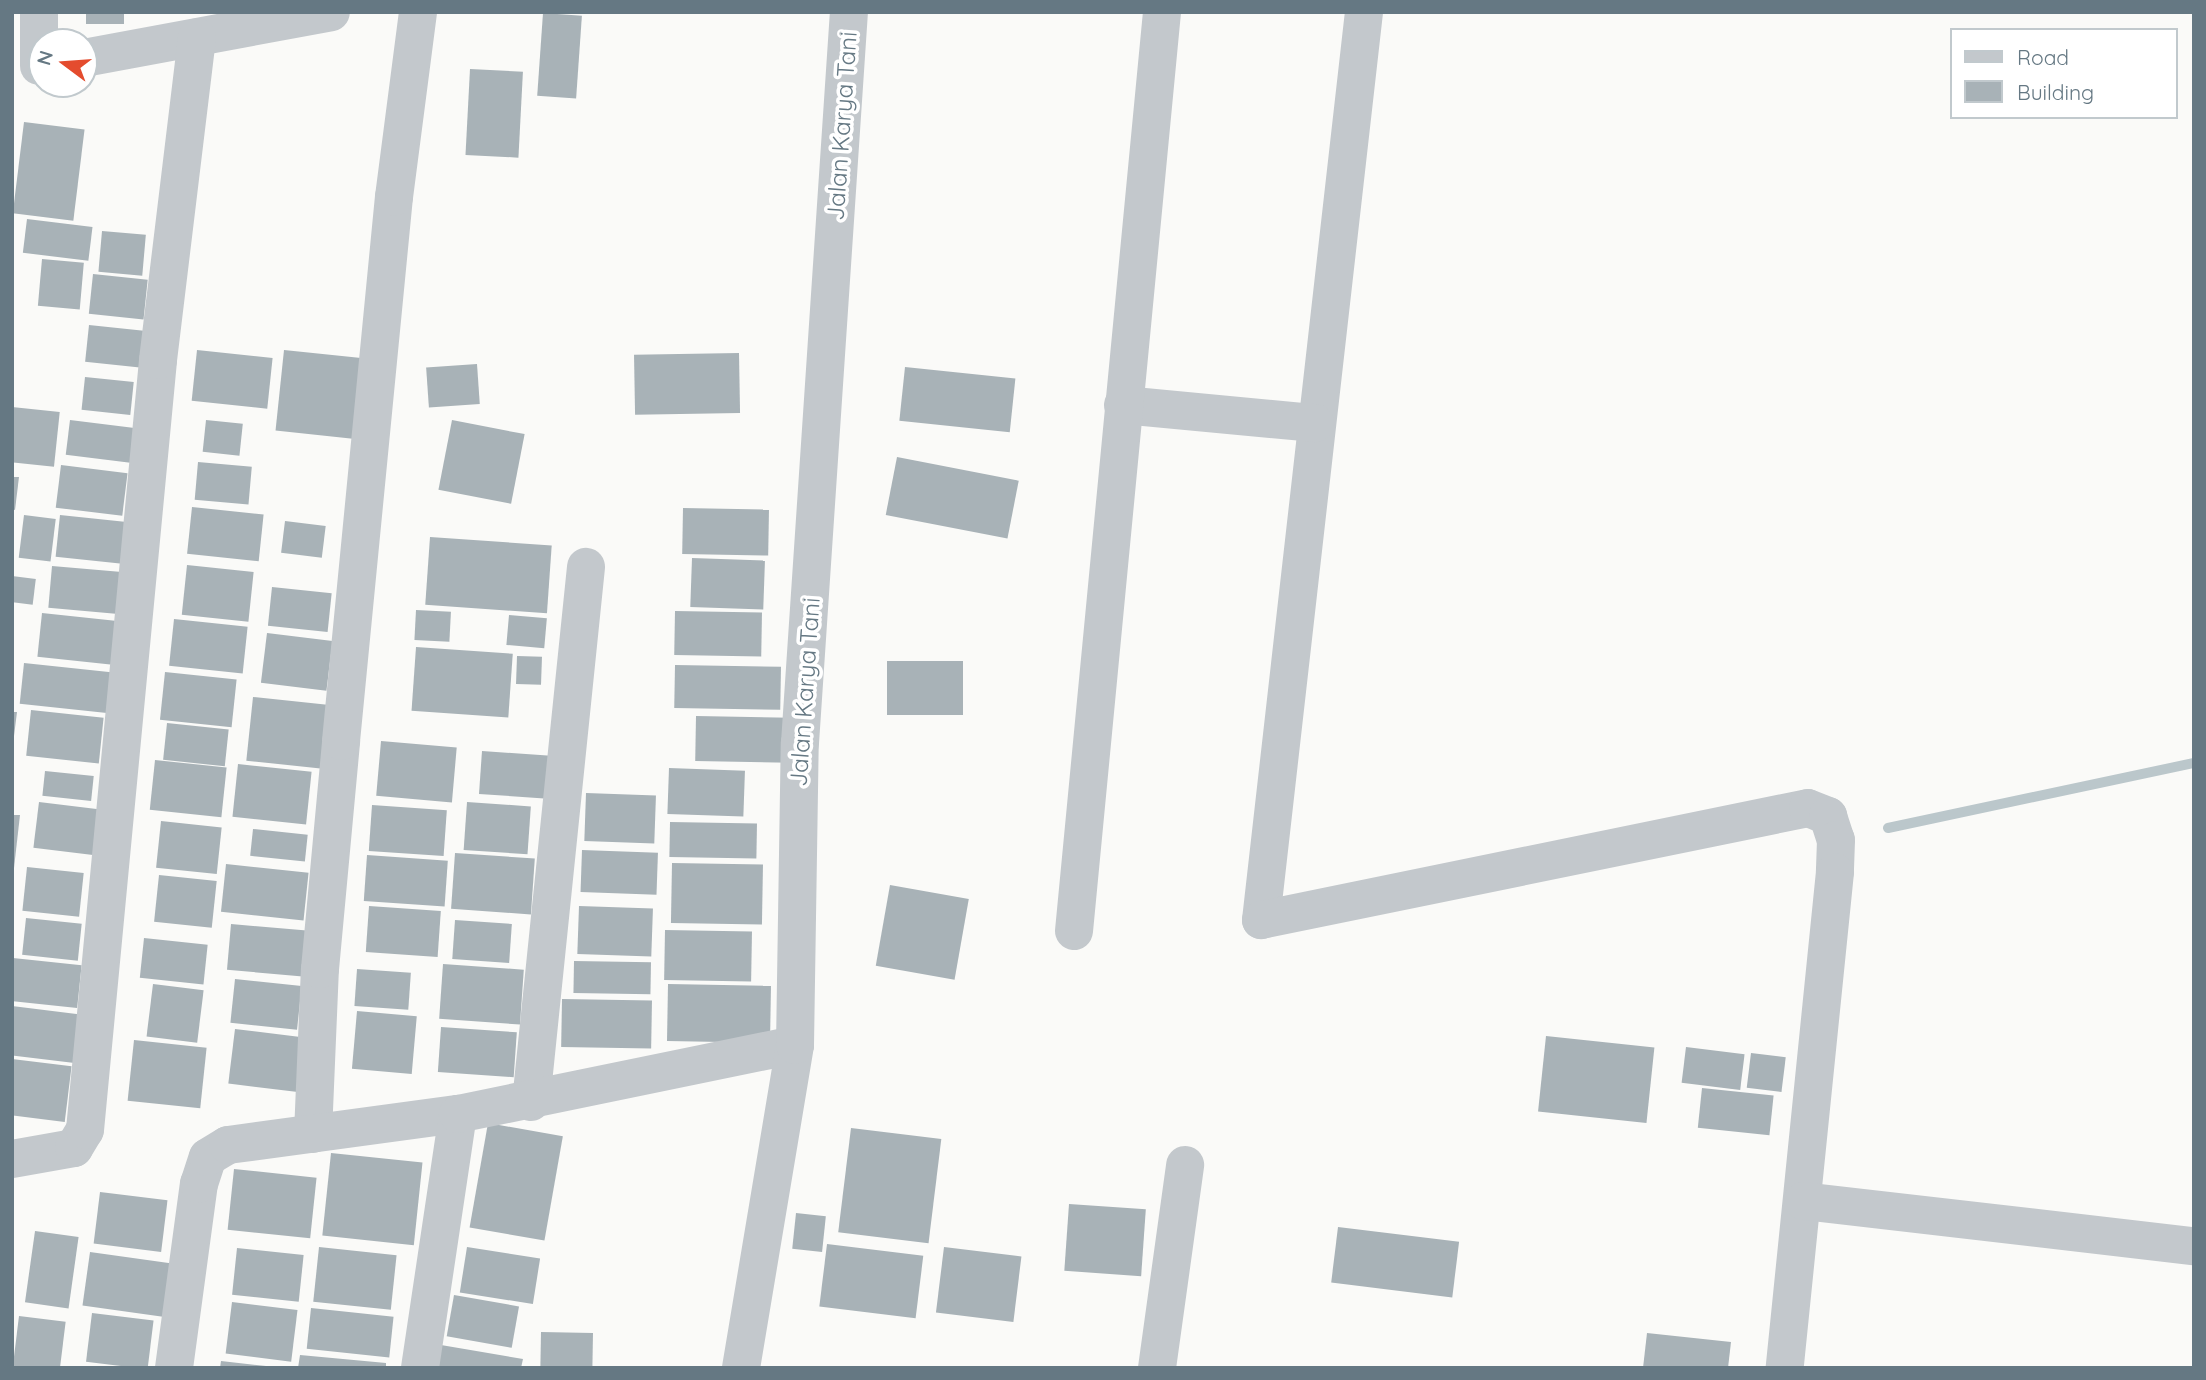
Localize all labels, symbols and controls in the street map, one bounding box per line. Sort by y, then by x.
north arrow [28,28,98,98]
legend [1951,28,2178,119]
street label: Jalan Karya Tani [821,31,863,221]
text: Road [2017,44,2069,70]
text: N [31,48,58,68]
text: Building [2017,79,2094,105]
street label: Jalan Karya Tani [784,597,826,787]

